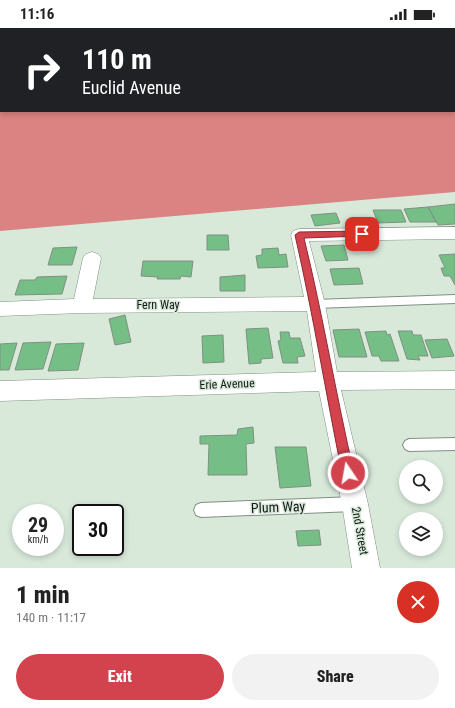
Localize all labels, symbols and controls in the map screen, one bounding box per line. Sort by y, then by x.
text: 11:16 [20,5,54,23]
text: 110 m [82,43,152,76]
icon: right [16,44,68,96]
text: Euclid Avenue [82,77,181,98]
pin [345,217,379,251]
icon: arrive [351,223,373,245]
street label: Fern Way [136,298,180,312]
street label: Erie Avenue [199,376,255,392]
position arrow [327,452,369,494]
map controls [399,460,443,556]
button: search [399,460,443,504]
street label: Plum Way [251,498,306,516]
speed limit sign: 30 [72,504,124,556]
street label: 2nd Street [349,506,371,557]
button: layers [399,512,443,556]
text: 29 [28,513,48,537]
text: km/h [28,534,48,545]
text: 1 min [16,581,70,609]
button: close [397,581,439,623]
text: 140 m · 11:17 [16,610,86,625]
button: Exit [16,654,224,700]
button: Share [232,654,439,700]

